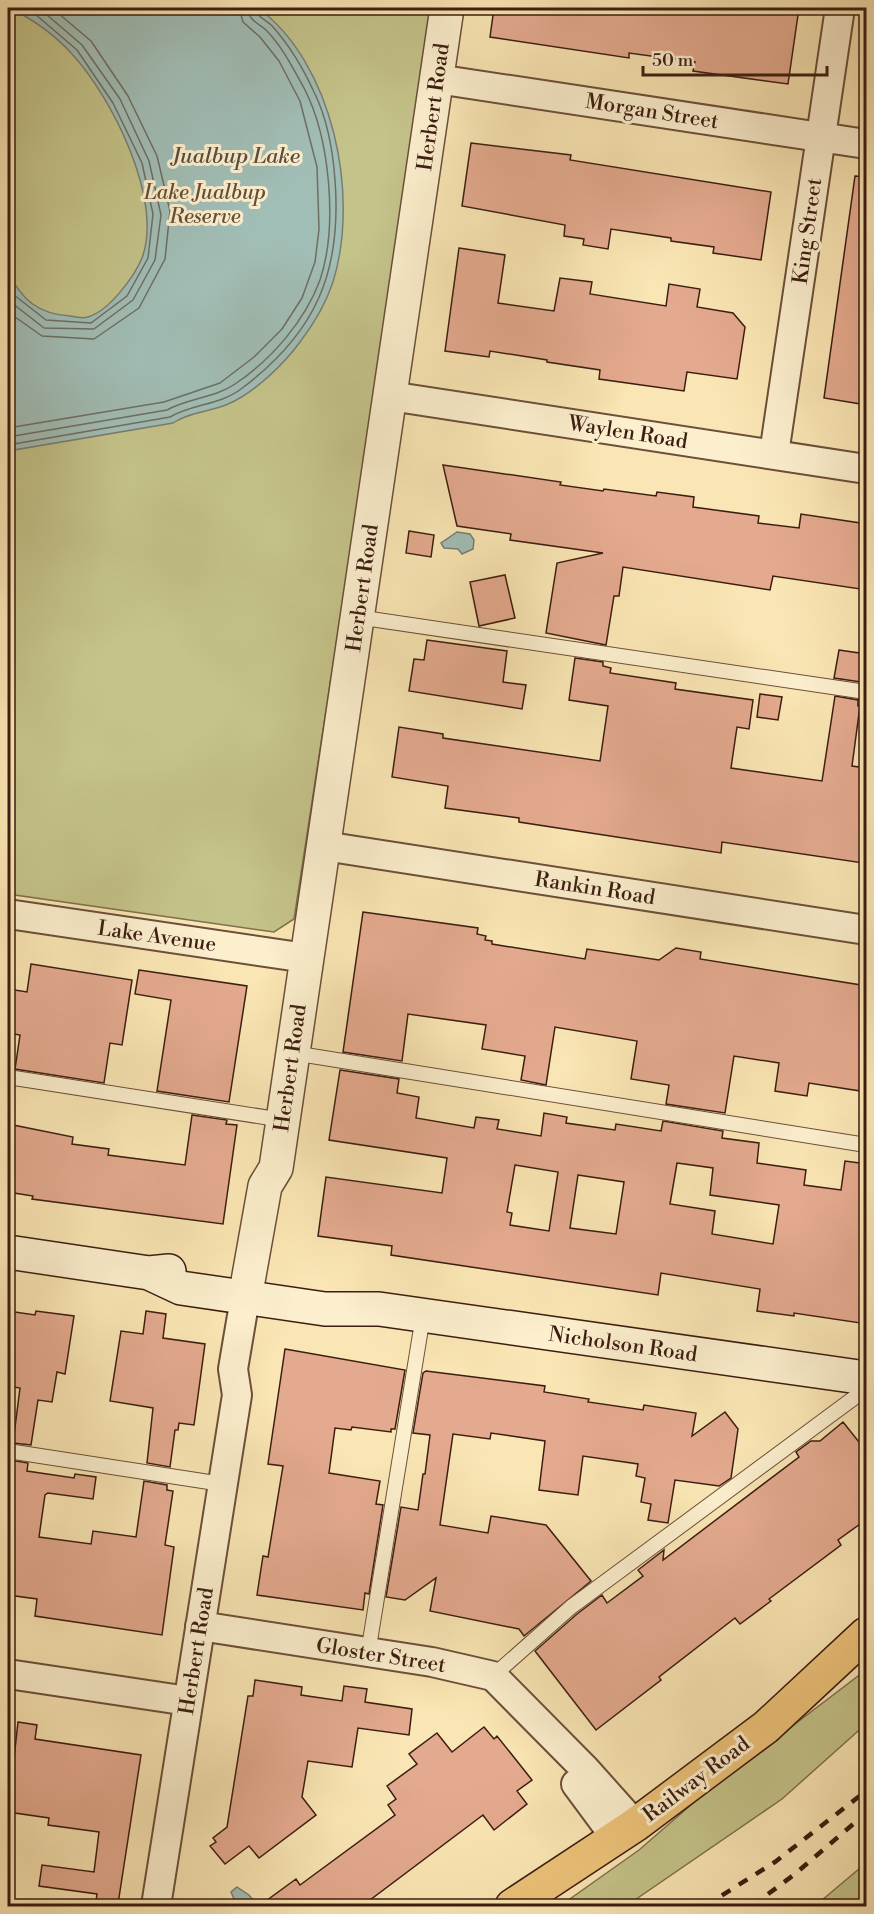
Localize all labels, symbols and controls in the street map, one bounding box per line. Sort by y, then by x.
scale bar [643,39,828,77]
street label: Herbert Road [412,41,456,173]
text: 50 m [652,49,694,72]
street label: Morgan Street [583,89,721,135]
water label: Jualbup Lake [169,143,300,170]
street label: King Street [788,176,828,286]
park label: Lake Jualbup Reserve [143,180,266,230]
street label: Waylen Road [565,411,690,455]
street label: Herbert Road [341,522,385,654]
street label: Rankin Road [533,867,657,911]
street label: Lake Avenue [96,916,218,958]
street label: Herbert Road [269,1002,313,1134]
street label: Nicholson Road [547,1322,699,1368]
street label: Herbert Road [174,1585,220,1717]
street label: Gloster Street [314,1633,448,1679]
street label: Railway Road [638,1731,755,1828]

